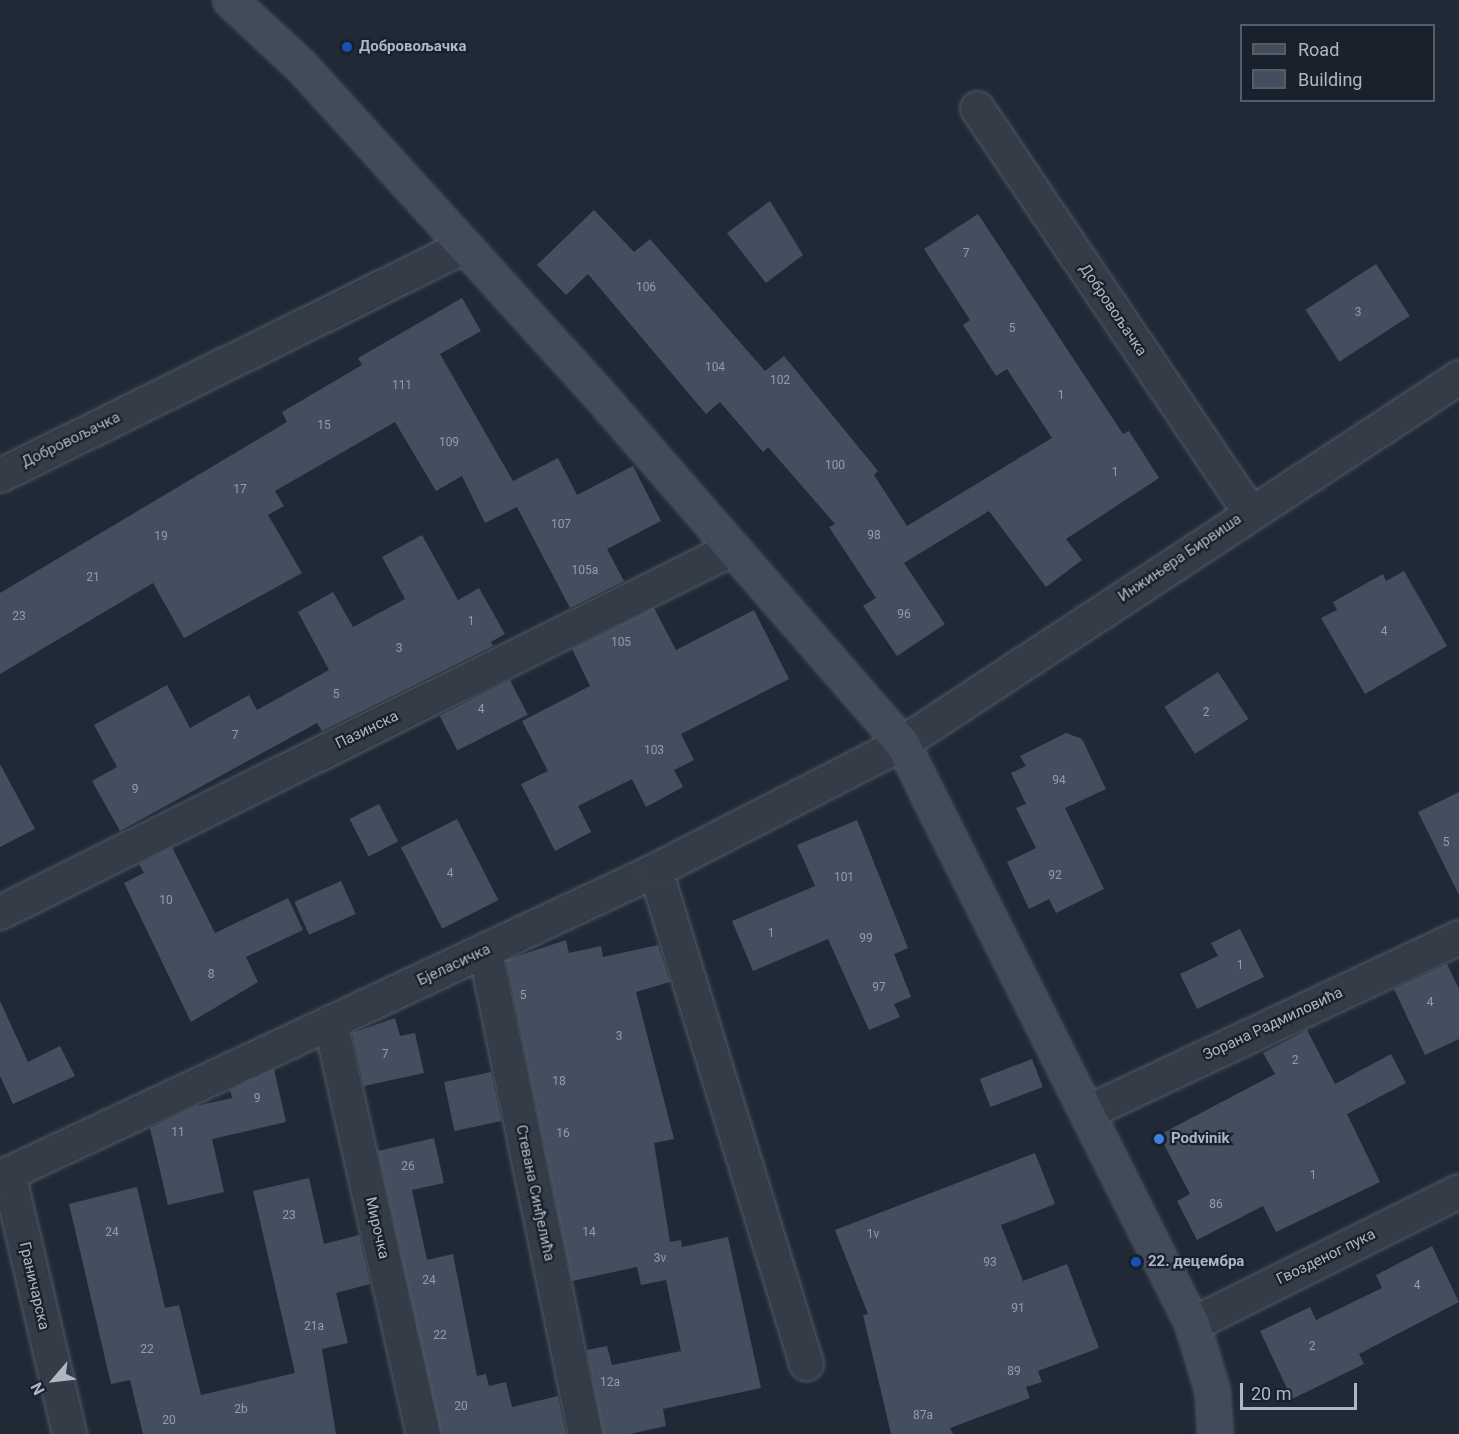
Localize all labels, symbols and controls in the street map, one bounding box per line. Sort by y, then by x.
legend [1240,24,1435,102]
place label: Добровољачка [359,38,466,56]
text: Road [1298,39,1339,60]
marker: Добровољачка [340,40,354,54]
text: Building [1298,69,1362,90]
house number: 7 [963,247,969,261]
street label: Добровољачка [1076,260,1150,360]
house number: 106 [636,281,656,295]
house number: 3 [1355,306,1361,320]
house number: 5 [1009,322,1015,336]
house number: 104 [705,361,725,375]
house number: 102 [770,374,790,388]
house number: 111 [392,379,412,393]
house number: 1 [1058,389,1064,403]
street label: Добровољачка [19,408,123,472]
house number: 15 [317,419,331,433]
house number: 109 [439,436,459,450]
house number: 100 [825,459,845,473]
house number: 1 [1112,466,1118,480]
house number: 17 [233,483,247,497]
street label: Инжињера Бирвиша [1115,510,1245,606]
house number: 107 [551,518,571,532]
house number: 98 [867,529,881,543]
house number: 19 [154,530,168,544]
house number: 105a [572,564,598,578]
house number: 21 [86,571,100,585]
house number: 96 [897,608,911,622]
house number: 23 [12,610,26,624]
house number: 1 [468,615,474,629]
house number: 4 [1381,625,1387,639]
house number: 105 [611,636,631,650]
house number: 3 [396,642,402,656]
house number: 5 [333,688,339,702]
house number: 4 [478,703,484,717]
house number: 2 [1203,706,1209,720]
street label: Пазинска [333,707,401,753]
house number: 7 [232,729,238,743]
house number: 103 [644,744,664,758]
house number: 94 [1052,774,1066,788]
house number: 9 [132,783,138,797]
house number: 5 [1443,836,1449,850]
house number: 4 [447,867,453,881]
house number: 92 [1048,869,1062,883]
house number: 101 [834,871,854,885]
house number: 10 [159,894,173,908]
house number: 1 [768,927,774,941]
house number: 99 [859,932,873,946]
street label: Бјеласичка [415,940,493,990]
house number: 1 [1237,959,1243,973]
house number: 8 [208,968,214,982]
house number: 97 [872,981,886,995]
street label: Зорана Радмиловића [1200,984,1346,1064]
house number: 5 [520,989,526,1003]
house number: 4 [1427,996,1433,1010]
house number: 3 [616,1030,622,1044]
house number: 7 [382,1048,388,1062]
house number: 2 [1292,1054,1298,1068]
house number: 18 [552,1075,566,1089]
house number: 9 [254,1092,260,1106]
street label: Стевана Синђелића [512,1123,558,1263]
house number: 11 [171,1126,185,1140]
house number: 16 [556,1127,570,1141]
place label: Podvinik [1171,1130,1229,1148]
marker: Podvinik [1152,1132,1166,1146]
house number: 26 [401,1160,415,1174]
house number: 1 [1310,1169,1316,1183]
street label: Мирочка [361,1195,393,1261]
house number: 86 [1209,1198,1223,1212]
house number: 23 [282,1209,296,1223]
street label: Гвозденог пука [1274,1225,1378,1289]
house number: 24 [105,1226,119,1240]
house number: 14 [582,1226,596,1240]
house number: 1v [867,1228,879,1242]
street label: Граничарска [15,1240,53,1332]
house number: 3v [654,1252,666,1266]
place label: 22. децембра [1148,1253,1244,1271]
marker: 22. децембра [1129,1255,1143,1269]
house number: 93 [983,1256,997,1270]
house number: 24 [422,1274,436,1288]
house number: 4 [1414,1279,1420,1293]
house number: 91 [1011,1302,1025,1316]
house number: 21a [304,1320,324,1334]
house number: 22 [433,1329,447,1343]
house number: 2 [1309,1340,1315,1354]
house number: 22 [140,1343,154,1357]
north arrow [24,1350,84,1410]
house number: 89 [1007,1365,1021,1379]
scale bar [1243,1371,1360,1409]
house number: 12a [600,1376,620,1390]
text: N [27,1379,49,1398]
text: 20 m [1251,1383,1291,1404]
house number: 20 [454,1400,468,1414]
house number: 2b [234,1403,248,1417]
house number: 87a [913,1409,933,1423]
house number: 20 [162,1414,176,1428]

